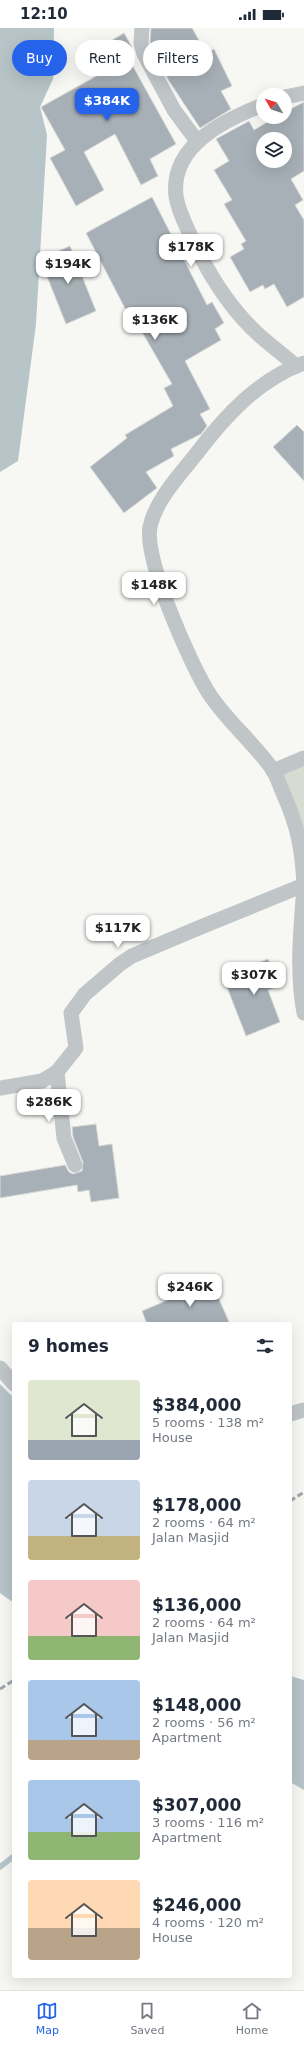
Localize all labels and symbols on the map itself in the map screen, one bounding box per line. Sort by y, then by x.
pin: $384K [79,88,135,122]
north arrow [256,88,292,124]
pin: $178K [163,234,219,268]
pin: $194K [40,251,96,285]
pin: $136K [127,307,183,341]
pin: $148K [126,572,182,606]
pin: $117K [90,915,146,949]
pin: $307K [226,962,282,996]
pin: $286K [21,1089,77,1123]
pin: $246K [162,1274,218,1308]

